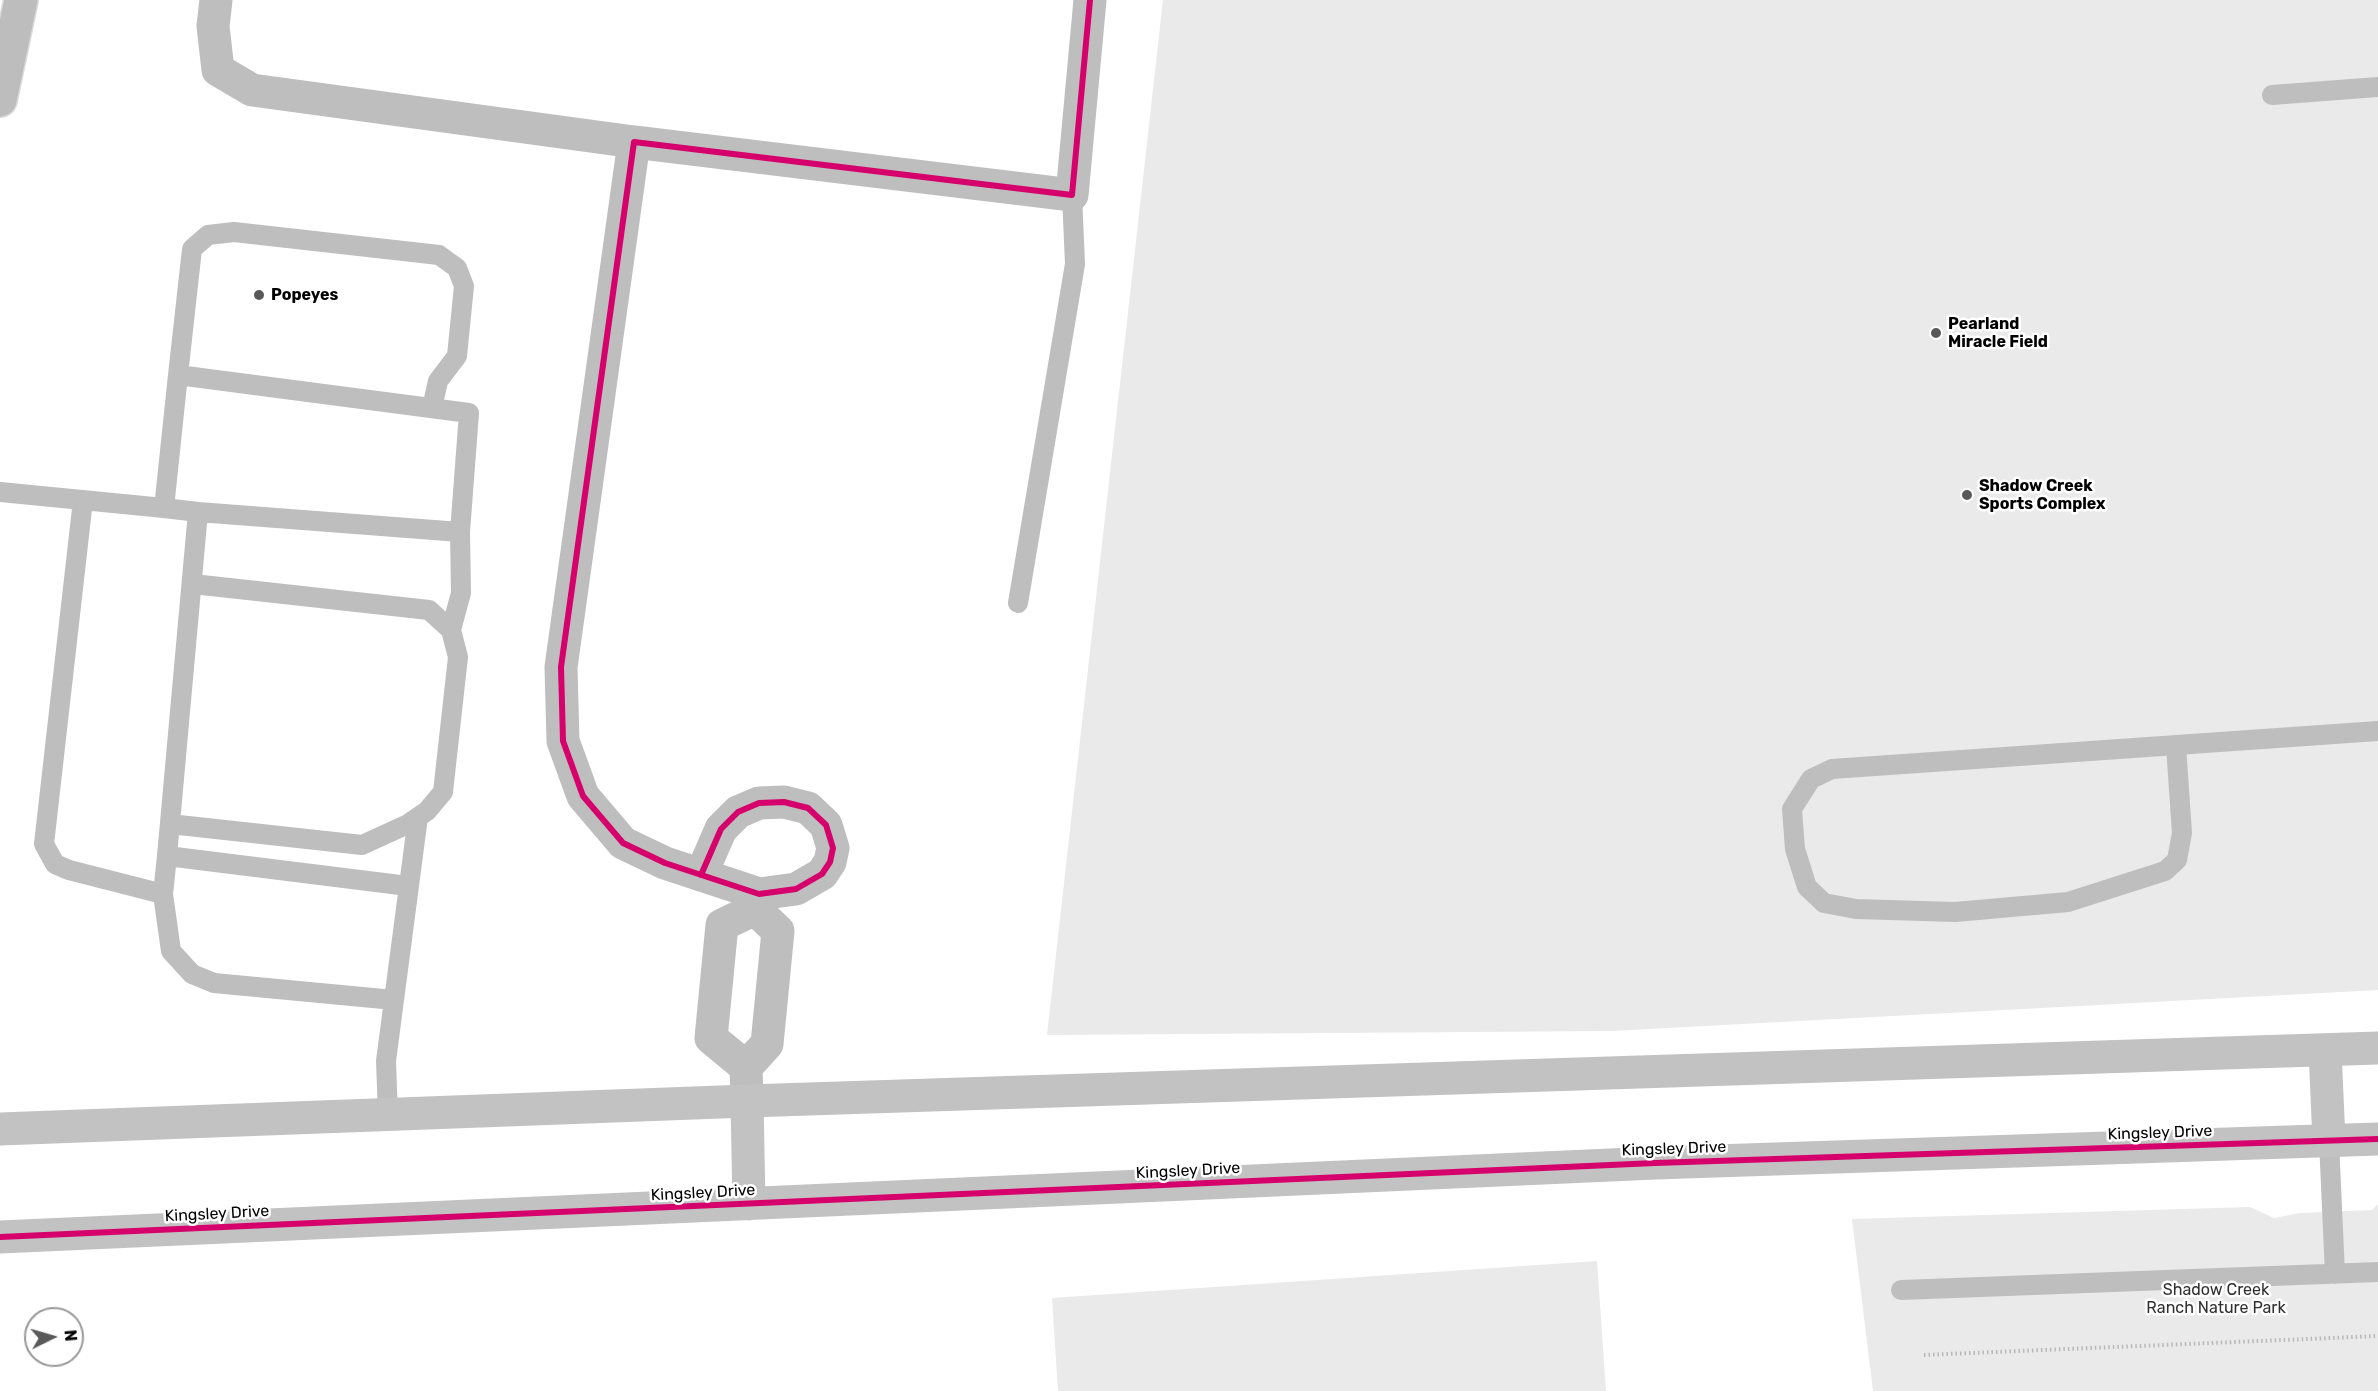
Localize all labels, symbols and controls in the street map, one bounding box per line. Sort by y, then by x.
place label: Popeyes [271,285,338,305]
marker: Popeyes [252,288,266,302]
place label: Pearland Miracle Field [1948,314,2048,352]
marker: Pearland Miracle Field [1929,326,1943,340]
place label: Shadow Creek Sports Complex [1979,476,2105,514]
marker: Shadow Creek Sports Complex [1960,488,1974,502]
street label: Kingsley Drive [2107,1122,2213,1144]
street label: Kingsley Drive [1621,1138,1727,1160]
street label: Kingsley Drive [1135,1159,1241,1183]
street label: Kingsley Drive [650,1181,756,1205]
street label: Kingsley Drive [164,1202,270,1226]
park label: Shadow Creek Ranch Nature Park [2146,1280,2286,1318]
north arrow [24,1307,84,1367]
text: N [60,1329,80,1342]

